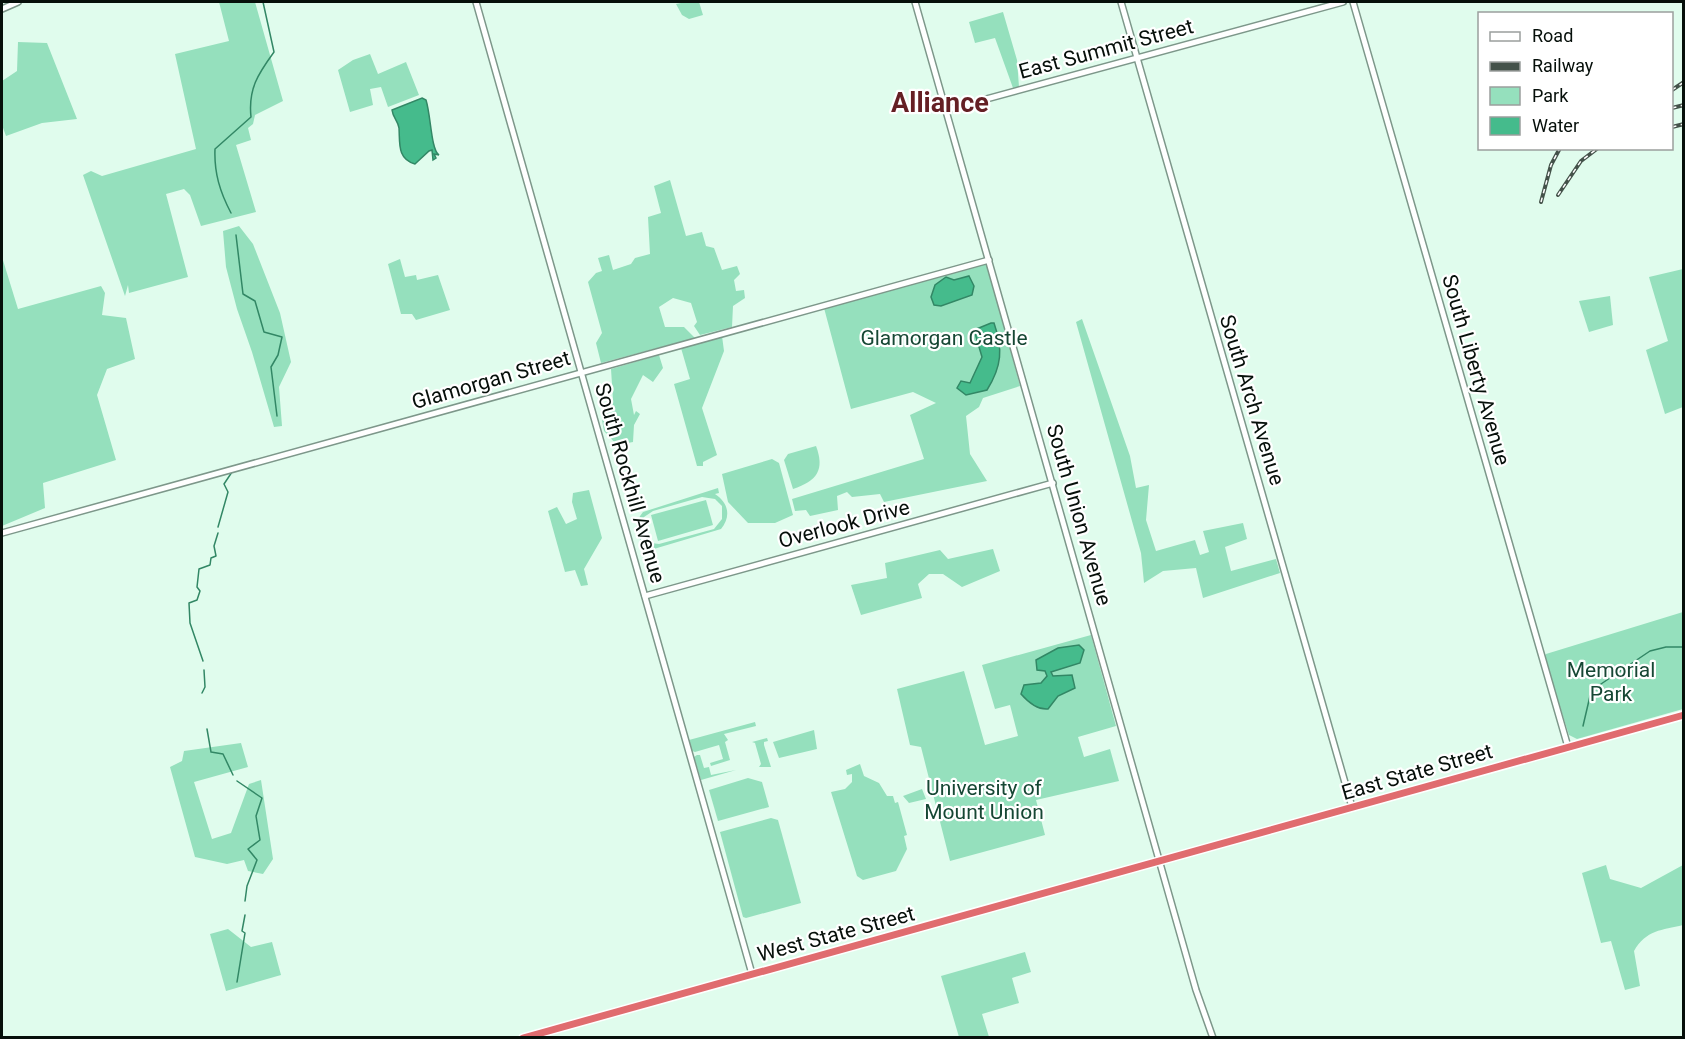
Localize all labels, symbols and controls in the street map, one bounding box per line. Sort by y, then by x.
legend [1478,12,1673,150]
street label: East Summit Street [1016,14,1196,84]
text: Road [1532,25,1573,46]
text: Railway [1532,55,1594,76]
text: Park [1532,85,1569,106]
district label: Alliance [891,87,989,119]
text: Water [1532,115,1579,136]
street label: South Liberty Avenue [1437,272,1515,468]
street label: South Arch Avenue [1215,312,1289,488]
park label: Glamorgan Castle [860,326,1028,350]
street label: Glamorgan Street [409,346,573,414]
street label: South Rockhill Avenue [590,380,670,586]
street label: South Union Avenue [1042,422,1116,608]
street label: Overlook Drive [776,495,912,553]
park label: Memorial Park [1567,658,1655,706]
street label: East State Street [1339,739,1495,805]
park label: University of Mount Union [924,776,1044,824]
street label: West State Street [755,901,917,967]

